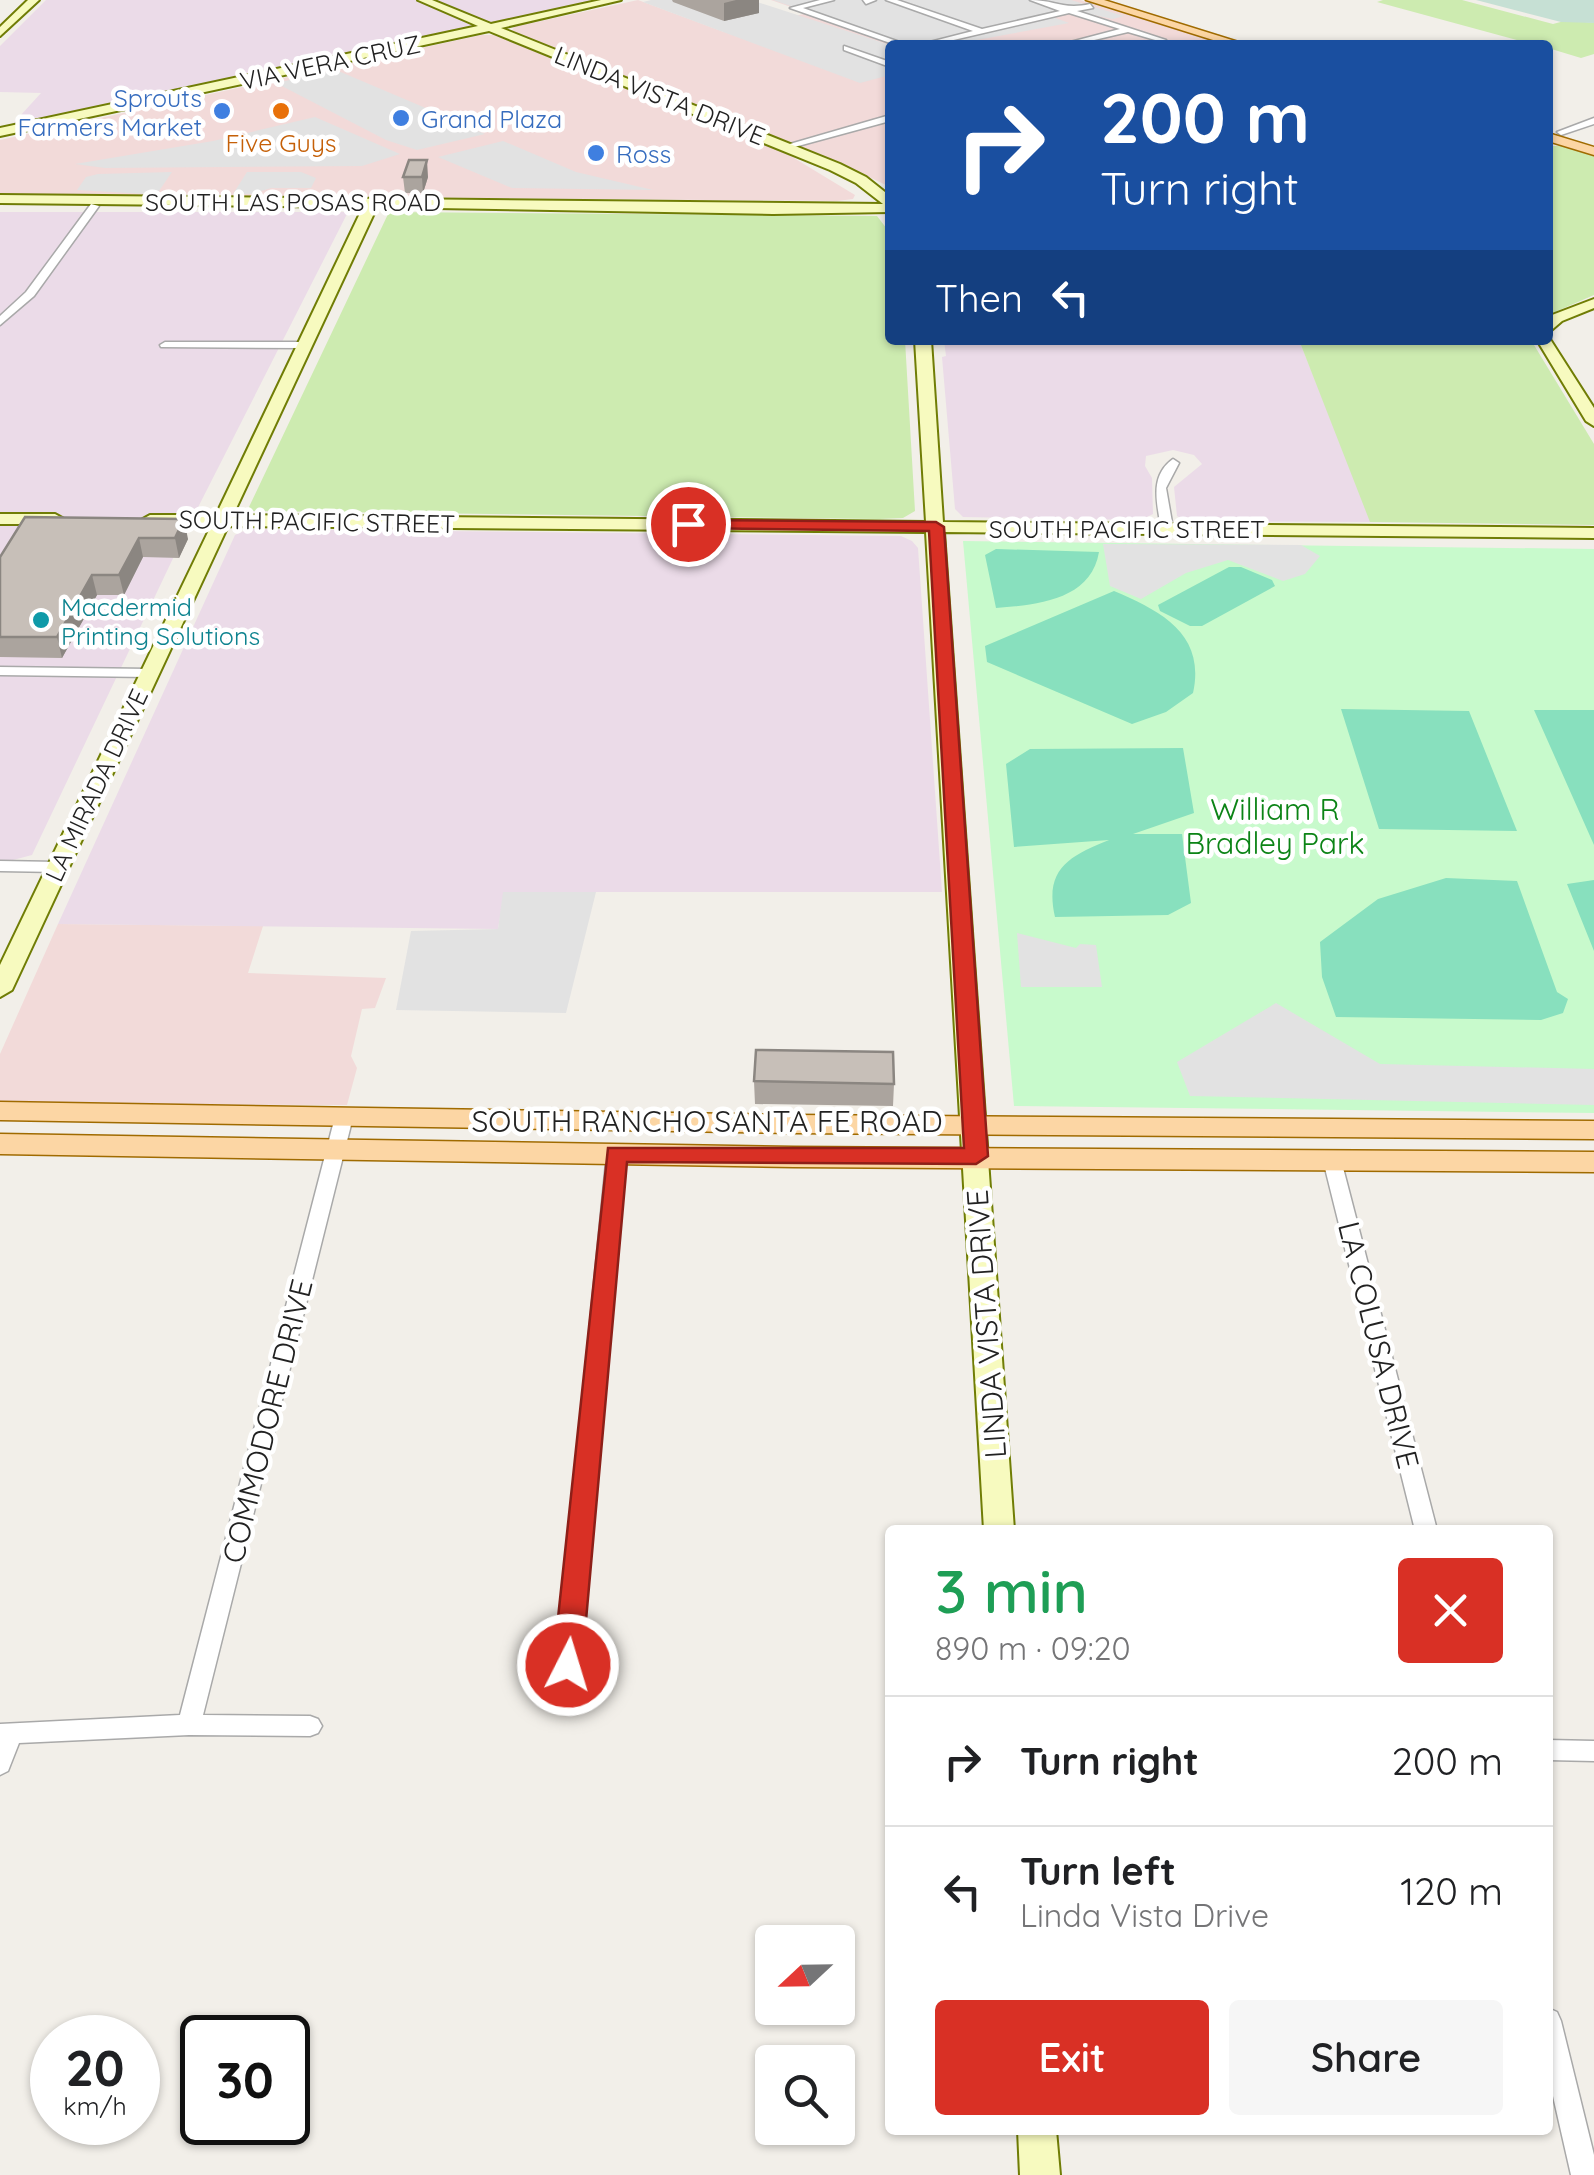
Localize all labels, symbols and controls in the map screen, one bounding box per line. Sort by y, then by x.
street label: VIA VERA CRUZ [237,28,423,96]
street label: LINDA VISTA DRIVE [550,39,770,151]
text: 200 m [1100,73,1310,161]
icon: right [935,80,1065,210]
place label: Sprouts Farmers Market [18,82,202,142]
marker: Sprouts Farmers Market [211,100,233,122]
marker: Five Guys [270,100,292,122]
place label: Grand Plaza [421,103,562,134]
marker: Grand Plaza [390,107,412,129]
place label: Five Guys [226,127,336,158]
place label: Ross [616,138,671,169]
marker: Ross [585,142,607,164]
text: Turn right [1100,160,1299,216]
street label: SOUTH LAS POSAS ROAD [145,186,441,217]
icon: left [1043,270,1098,325]
text: Then [935,274,1023,322]
pin [646,482,731,567]
icon: arrive [661,497,716,552]
street label: SOUTH PACIFIC STREET [179,503,455,539]
street label: SOUTH PACIFIC STREET [989,513,1265,544]
place label: Macdermid Printing Solutions [61,591,260,651]
marker: Macdermid Printing Solutions [30,609,52,631]
street label: LA MIRADA DRIVE [38,684,154,886]
park label: William R Bradley Park [1185,790,1365,862]
street label: SOUTH RANCHO SANTA FE ROAD [472,1102,943,1140]
street label: LINDA VISTA DRIVE [958,1188,1014,1460]
street label: LA COLUSA DRIVE [1330,1218,1428,1472]
street label: COMMODORE DRIVE [213,1275,321,1567]
text: 3 min [935,1553,1088,1628]
button: close [1398,1558,1503,1663]
position arrow [516,1613,620,1717]
text: 890 m · 09:20 [935,1628,1130,1668]
icon: right [935,1734,990,1789]
text: Turn right [1020,1737,1199,1785]
text: 200 m [1392,1737,1503,1785]
text: Turn left [1020,1847,1176,1895]
icon: left [935,1864,990,1919]
text: 120 m [1400,1867,1503,1915]
text: Linda Vista Drive [1020,1895,1269,1935]
north arrow [755,1925,855,2025]
map controls [755,1925,855,2145]
button: Exit [935,2000,1209,2115]
button: Share [1229,2000,1503,2115]
speed limit sign: 30 [180,2015,310,2145]
text: 20 [65,2036,125,2099]
button: search [755,2045,855,2145]
text: km/h [63,2090,127,2121]

